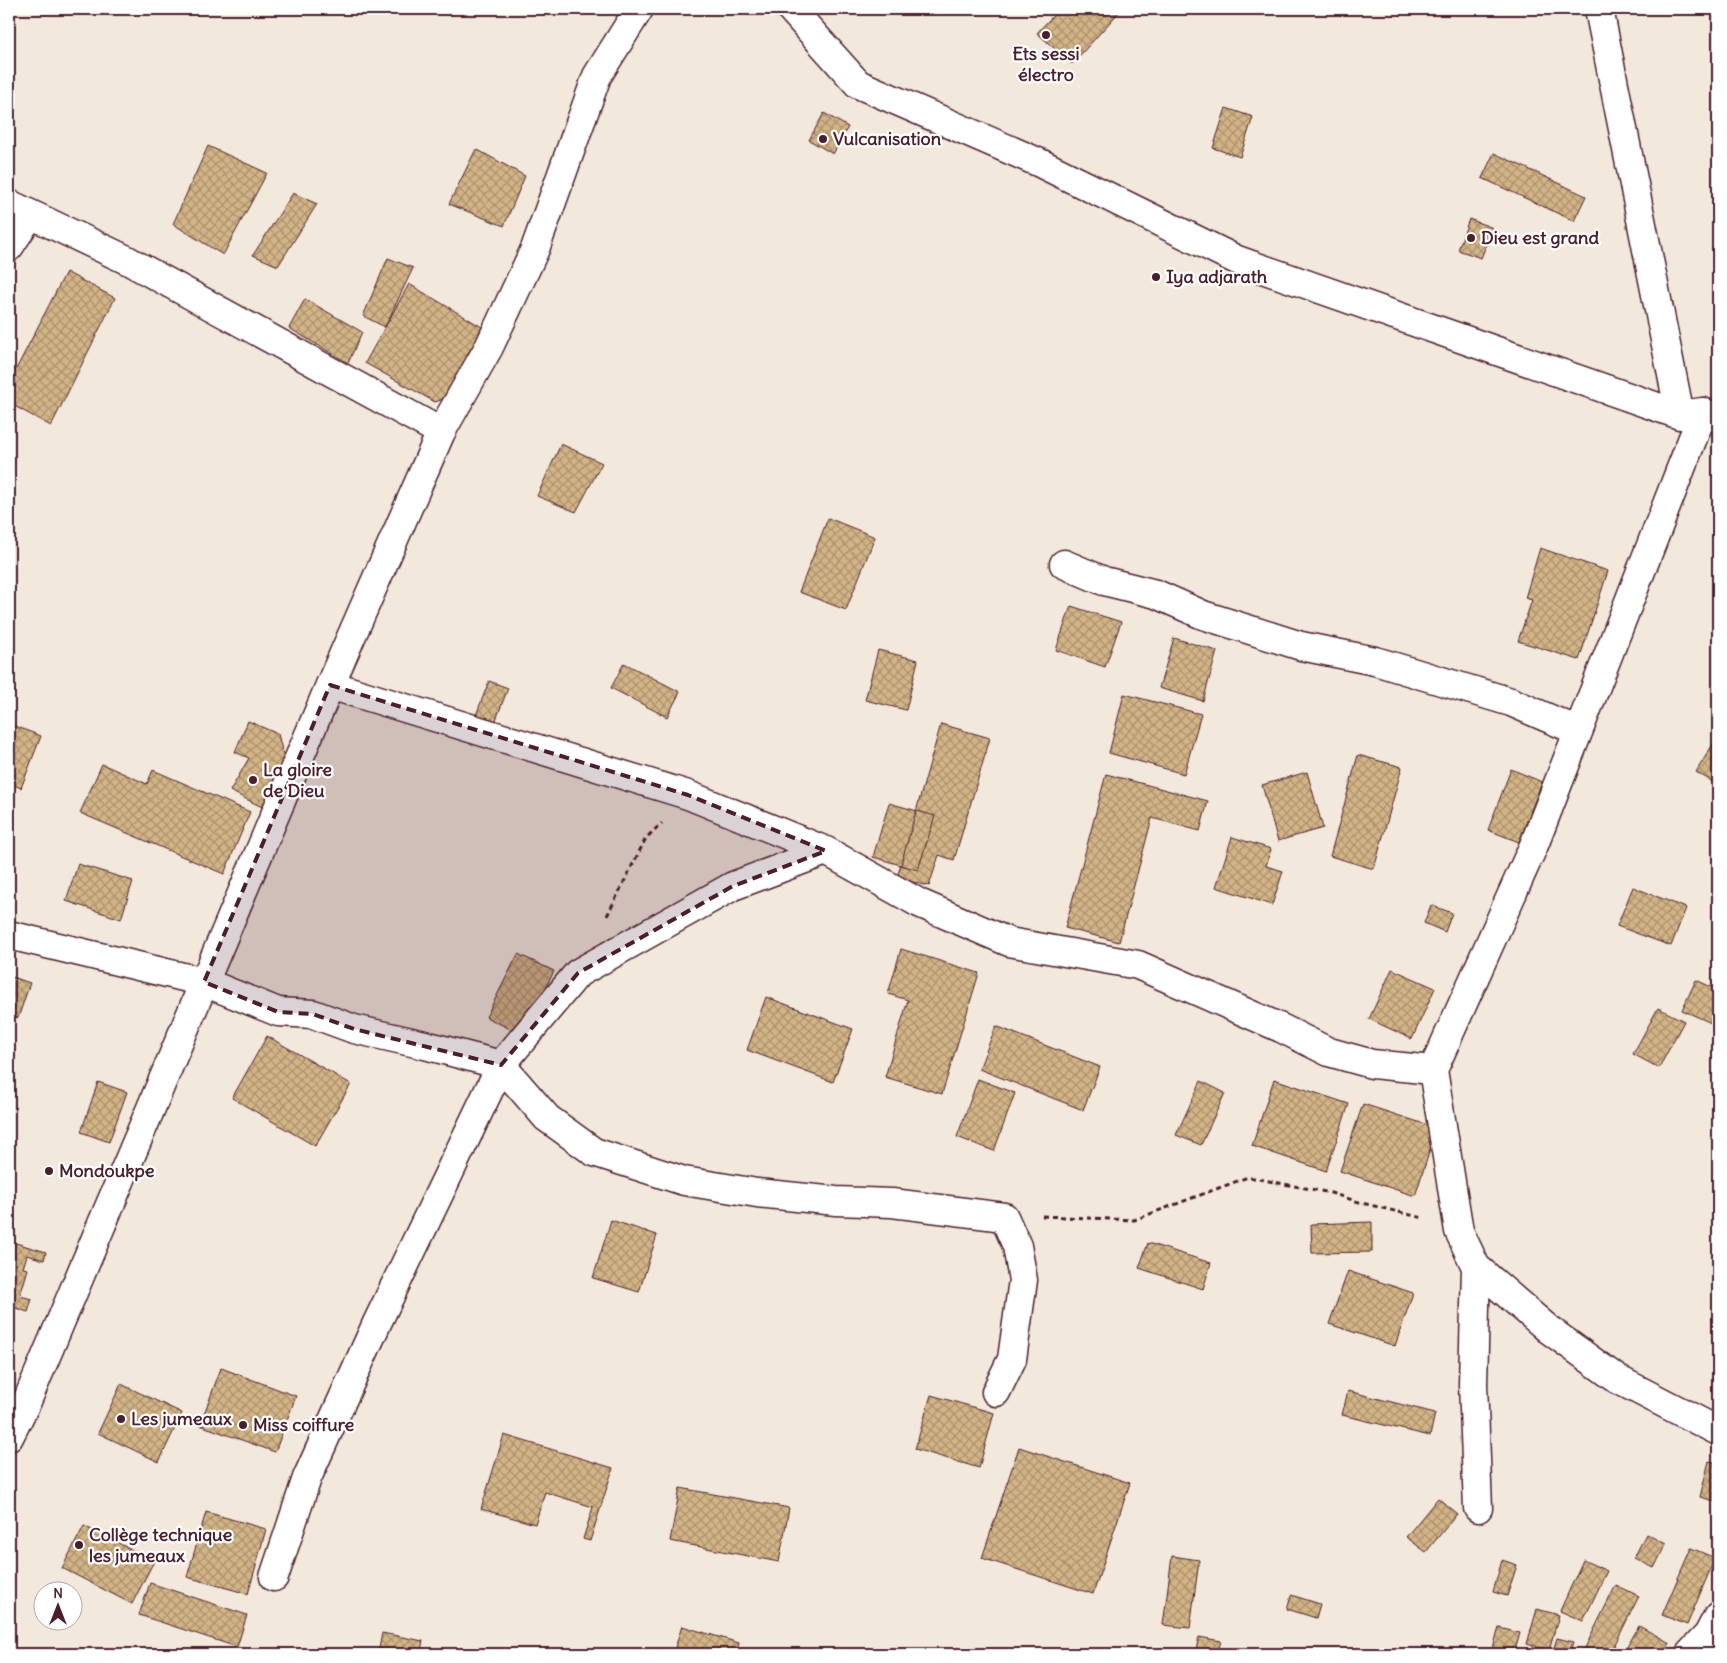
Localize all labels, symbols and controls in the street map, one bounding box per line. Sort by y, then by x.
marker: Ets sessi électro [1040,29,1052,41]
place label: Ets sessi électro [1012,42,1080,86]
place label: Vulcanisation [833,127,942,150]
marker: Vulcanisation [817,133,829,145]
place label: Dieu est grand [1481,226,1599,249]
marker: Dieu est grand [1465,232,1477,244]
place label: Iya adjarath [1166,265,1268,288]
marker: Iya adjarath [1150,271,1162,283]
place label: La gloire de Dieu [263,758,332,802]
marker: La gloire de Dieu [247,774,259,786]
place label: Mondoukpe [59,1159,155,1182]
marker: Mondoukpe [43,1165,55,1177]
place label: Les jumeaux [131,1407,232,1430]
marker: Les jumeaux [115,1413,127,1425]
place label: Miss coiffure [253,1413,354,1436]
marker: Miss coiffure [237,1419,249,1431]
place label: Collège technique les jumeaux [89,1523,233,1567]
marker: Collège technique les jumeaux [73,1539,85,1551]
north arrow [32,1580,82,1630]
text: N [53,1584,63,1602]

